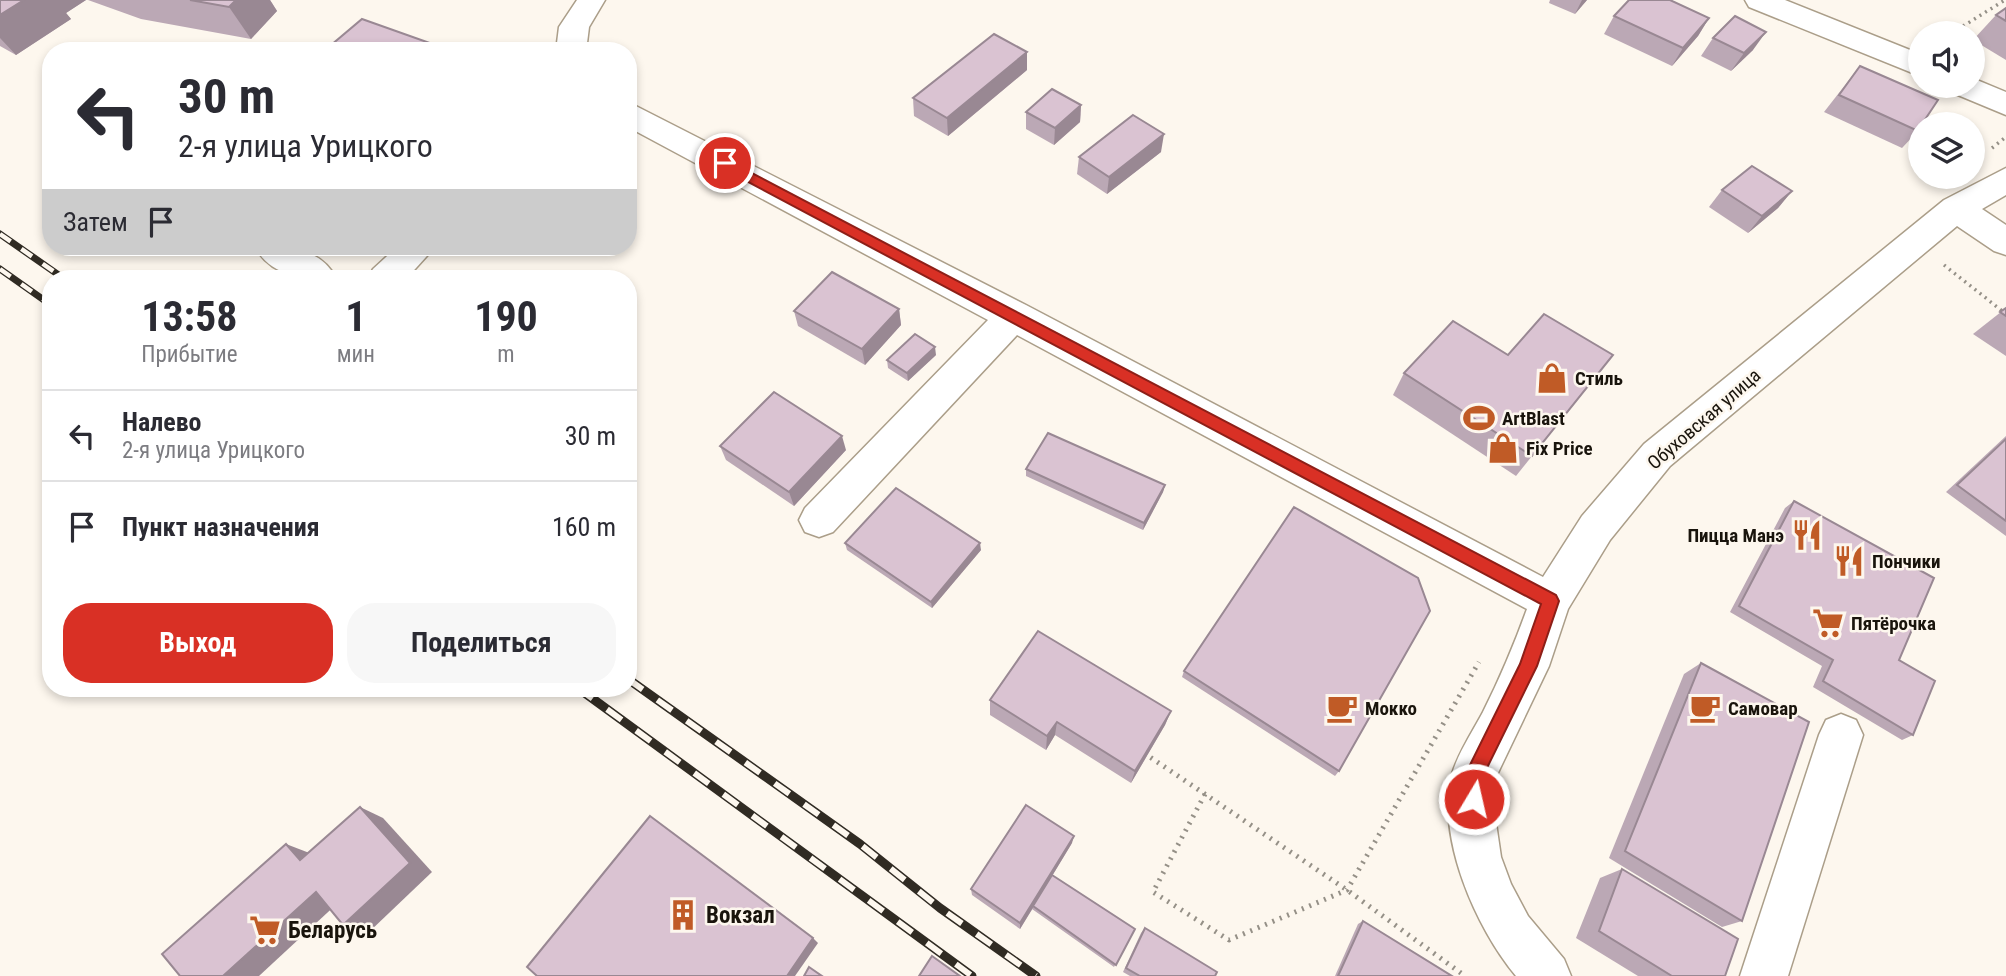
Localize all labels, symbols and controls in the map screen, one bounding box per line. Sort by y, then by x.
map controls [1908,21,1985,189]
button: sound [1908,21,1985,98]
text: 30 m [178,68,275,125]
icon: left [63,70,154,161]
button: layers [1908,112,1985,189]
text: 2-я улица Урицкого [178,127,433,165]
pin [695,133,755,193]
icon: arrive [706,144,744,182]
icon: arrive [142,203,180,241]
text: Затем [63,207,128,237]
text: 13:58 [141,292,238,341]
text: 1 [345,292,366,341]
text: 190 [474,292,538,341]
text: Прибытие [141,341,238,368]
text: мин [337,341,375,368]
text: m [497,341,515,368]
shop icon: Стиль [1535,361,1569,395]
street label: Обуховская улица [1643,364,1765,474]
place label: Стиль [1575,367,1623,390]
sports icon: ArtBlast [1462,401,1496,435]
text: Налево [122,407,202,437]
place label: ArtBlast [1502,407,1565,430]
icon: left [63,417,101,455]
text: 30 m [565,421,616,451]
shop icon: Fix Price [1486,431,1520,465]
text: 2-я улица Урицкого [122,437,305,464]
place label: Fix Price [1526,437,1593,460]
icon: arrive [63,508,101,546]
text: Пункт назначения [122,512,320,542]
text: 160 m [552,512,616,542]
restaurant icon: Пицца Манэ [1790,518,1824,552]
place label: Пицца Манэ [1687,524,1784,547]
restaurant icon: Пончики [1832,544,1866,578]
place label: Пончики [1872,550,1941,573]
button: Выход [63,603,333,683]
button: Поделиться [347,603,616,683]
supermarket icon: Пятёрочка [1811,606,1845,640]
place label: Пятёрочка [1851,612,1936,635]
cafe icon: Мокко [1325,691,1359,725]
cafe icon: Самовар [1688,691,1722,725]
place label: Мокко [1365,697,1417,720]
place label: Самовар [1728,697,1798,720]
position arrow [1437,762,1511,836]
building icon: Вокзал [666,898,700,932]
place label: Вокзал [706,902,775,929]
supermarket icon: Беларусь [248,913,282,947]
place label: Беларусь [288,917,377,944]

